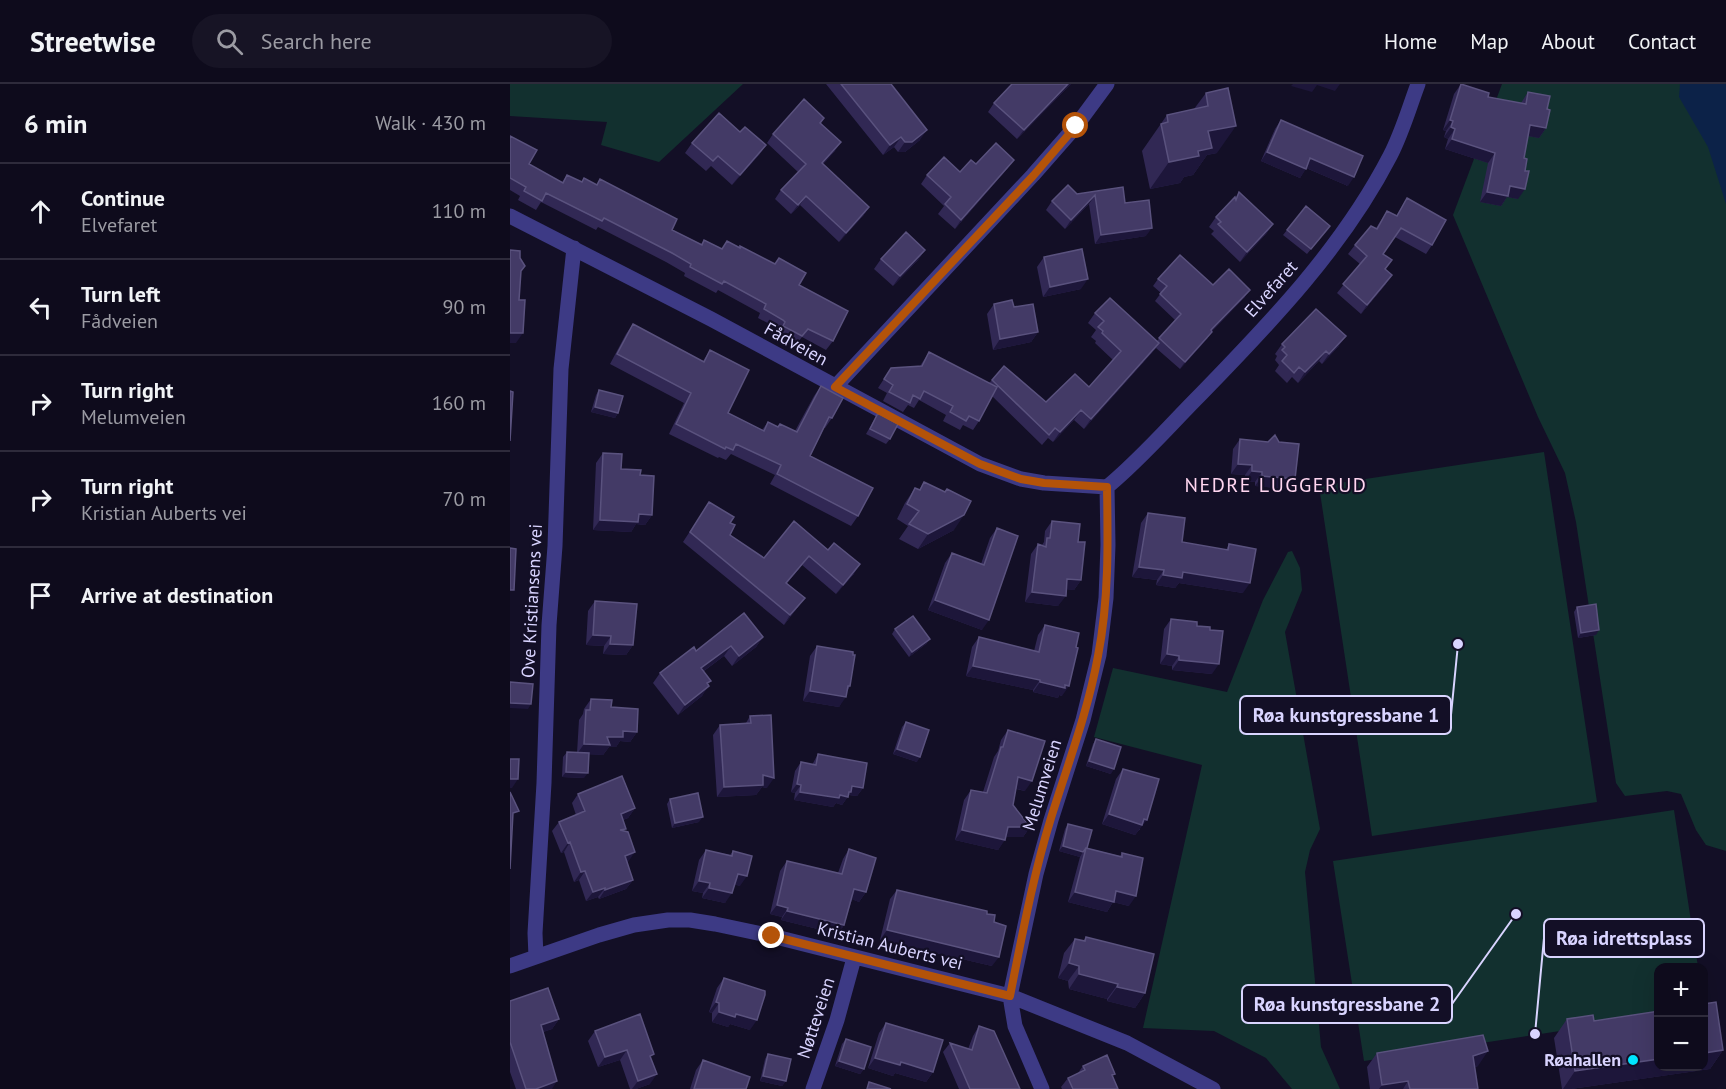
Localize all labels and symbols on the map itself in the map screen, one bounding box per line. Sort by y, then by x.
route start [1062,112,1088,138]
street label: Elvefaret [1239,255,1302,322]
street label: Fådveien [760,317,832,370]
district label: NEDRE LUGGERUD [1185,472,1367,498]
street label: Ove Kristiansens vei [516,523,547,679]
callout: Røa kunstgressbane 1 [1240,696,1451,734]
text: Røa kunstgressbane 1 [1253,702,1439,728]
street label: Melumveien [1017,736,1066,833]
street label: Kristian Auberts vei [815,916,965,975]
callout: Røa idrettsplass [1544,919,1704,957]
route end [758,922,784,948]
text: Røa idrettsplass [1556,925,1692,951]
street label: Nøtteveien [792,974,839,1061]
callout: Røa kunstgressbane 2 [1242,985,1452,1023]
text: Røa kunstgressbane 2 [1254,991,1440,1017]
place label: Røahallen [1544,1048,1621,1071]
marker: Røahallen [1626,1053,1640,1067]

